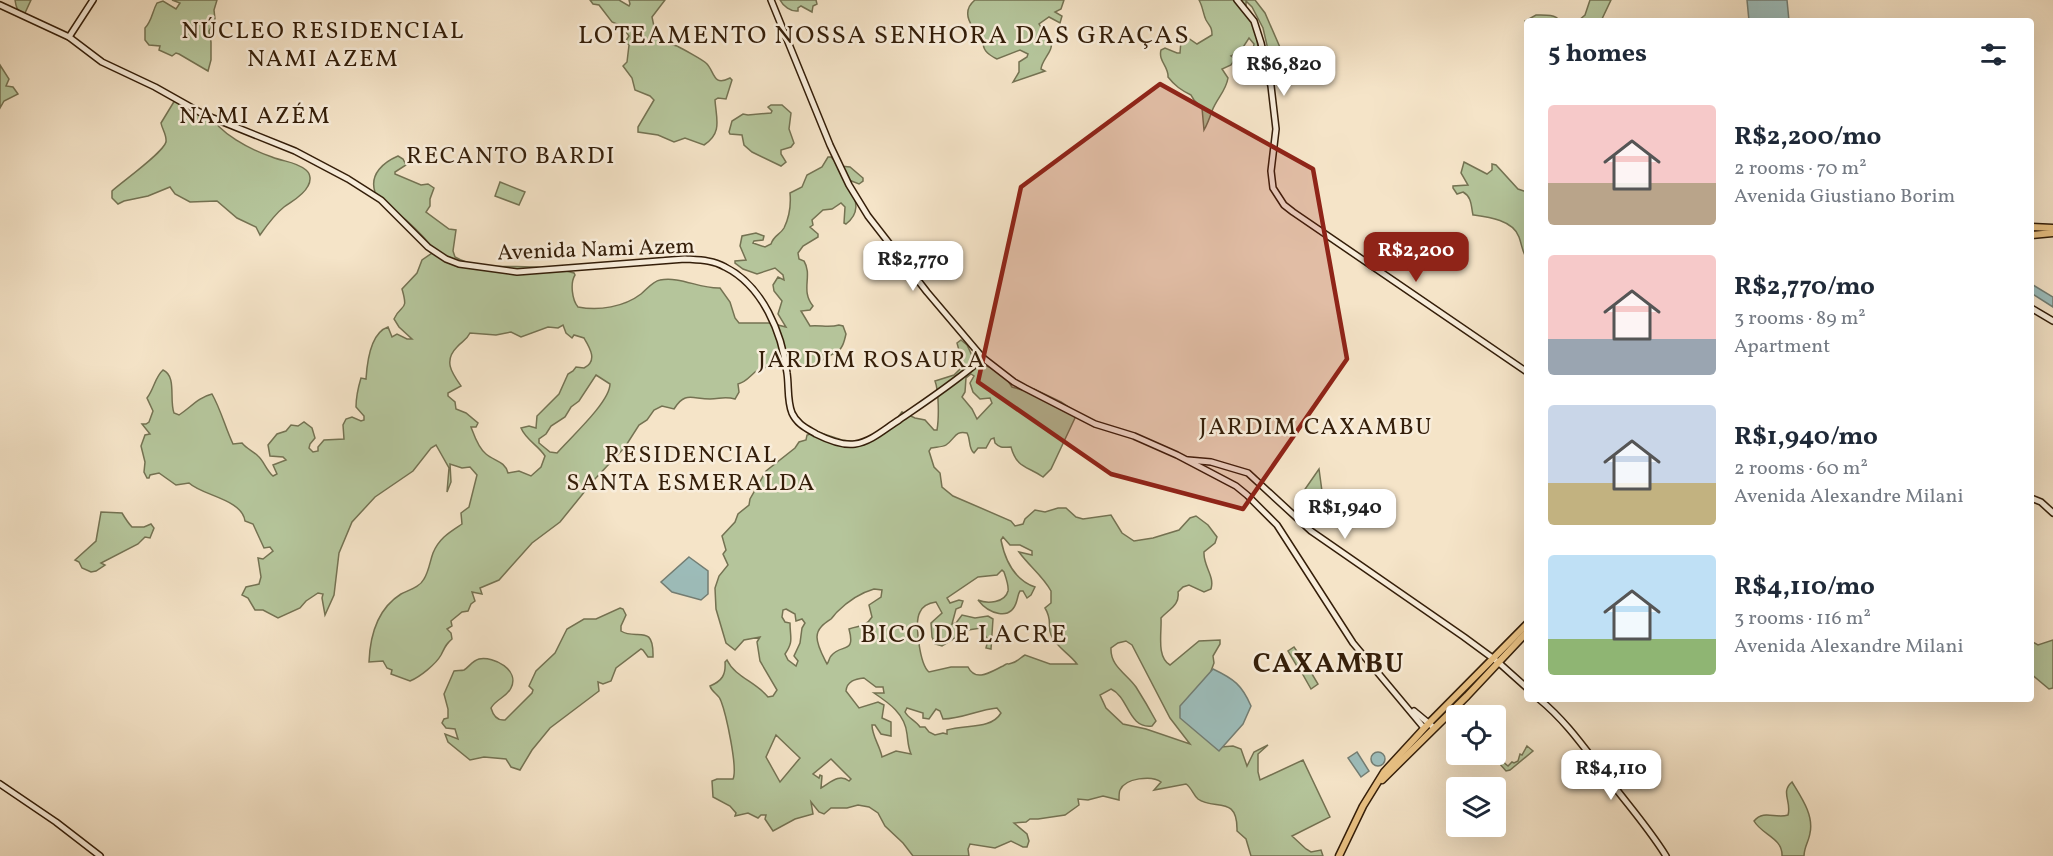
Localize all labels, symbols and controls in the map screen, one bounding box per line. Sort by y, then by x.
district label: NÚCLEO RESIDENCIAL NAMI AZEM [181,15,465,77]
district label: LOTEAMENTO NOSSA SENHORA DAS GRAÇAS [578,18,1190,54]
text: 5 homes [1548,36,1647,72]
icon: filters [1977,38,2010,71]
pin: R$6,820 [1229,46,1339,97]
text: R$6,820 [1246,51,1322,79]
district label: NAMI AZÉM [179,100,331,134]
text: R$2,200/mo [1734,119,1882,155]
icon: home [1596,129,1668,201]
district label: RECANTO BARDI [406,140,616,174]
text: 2 rooms · 70 m² [1734,155,1867,183]
text: Avenida Giustiano Borim [1734,183,1955,211]
street label: Avenida Nami Azem [497,232,695,269]
pin: R$2,200 [1361,232,1471,283]
text: R$2,200 [1378,237,1454,265]
pin: R$2,770 [858,241,968,292]
text: R$2,770 [877,246,949,274]
text: R$2,770/mo [1734,269,1875,305]
icon: home [1596,279,1668,351]
text: 3 rooms · 89 m² [1734,305,1866,333]
text: Apartment [1734,333,1830,361]
district label: JARDIM ROSAURA [758,344,986,378]
district label: JARDIM CAXAMBU [1199,411,1433,445]
text: R$1,940/mo [1734,419,1878,455]
icon: home [1596,429,1668,501]
district label: RESIDENCIAL SANTA ESMERALDA [566,439,816,501]
text: 2 rooms · 60 m² [1734,455,1868,483]
text: Avenida Alexandre Milani [1734,483,1963,511]
pin: R$1,940 [1290,489,1400,540]
text: R$1,940 [1308,494,1382,522]
text: R$4,110/mo [1734,569,1875,605]
icon: home [1596,579,1668,651]
text: 3 rooms · 116 m² [1734,605,1871,633]
district label: BICO DE LACRE [860,617,1068,653]
text: Avenida Alexandre Milani [1734,633,1963,661]
district label: CAXAMBU [1253,645,1405,684]
map controls [1446,705,1506,837]
button: locate [1446,705,1506,765]
pin: R$4,110 [1556,750,1666,801]
text: R$4,110 [1575,755,1647,783]
button: layers [1446,777,1506,837]

